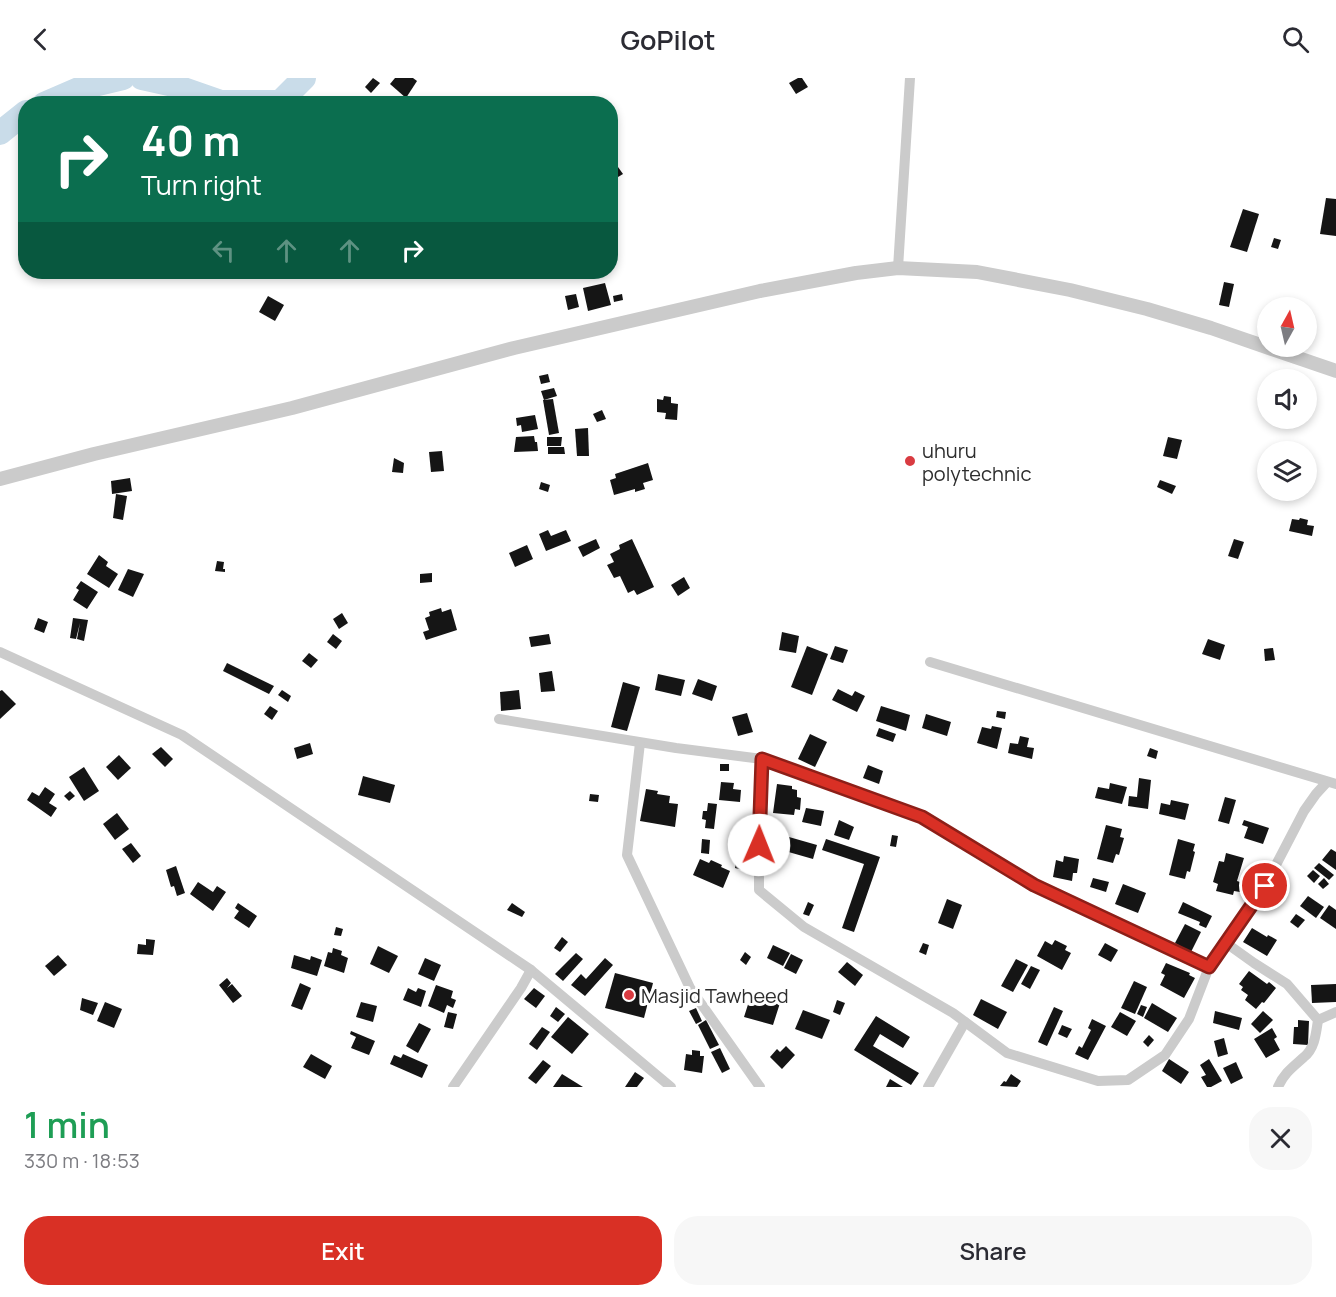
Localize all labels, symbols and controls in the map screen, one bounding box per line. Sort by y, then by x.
text: GoPilot [620,21,716,58]
icon: back [24,23,57,56]
icon: search [1279,23,1312,56]
text: 40 m [141,111,240,169]
icon: right [42,120,120,198]
text: Turn right [141,166,262,203]
icon: left [207,234,240,267]
icon: ahead [270,234,303,267]
icon: ahead [333,234,366,267]
icon: right [396,234,429,267]
north arrow [1257,297,1317,357]
map controls [1257,297,1317,501]
button: sound [1257,369,1317,429]
place label: uhuru polytechnic [922,437,1032,487]
button: layers [1257,441,1317,501]
marker: uhuru polytechnic [903,454,917,468]
position arrow [727,813,791,877]
pin [1239,860,1290,911]
icon: arrive [1248,869,1281,902]
place label: Masjid Tawheed [641,982,789,1009]
marker: Masjid Tawheed [622,988,636,1002]
text: 1 min [24,1100,110,1149]
button: close [1249,1107,1312,1170]
text: 330 m · 18:53 [24,1147,140,1174]
button: Exit [24,1216,662,1285]
button: Share [674,1216,1312,1285]

